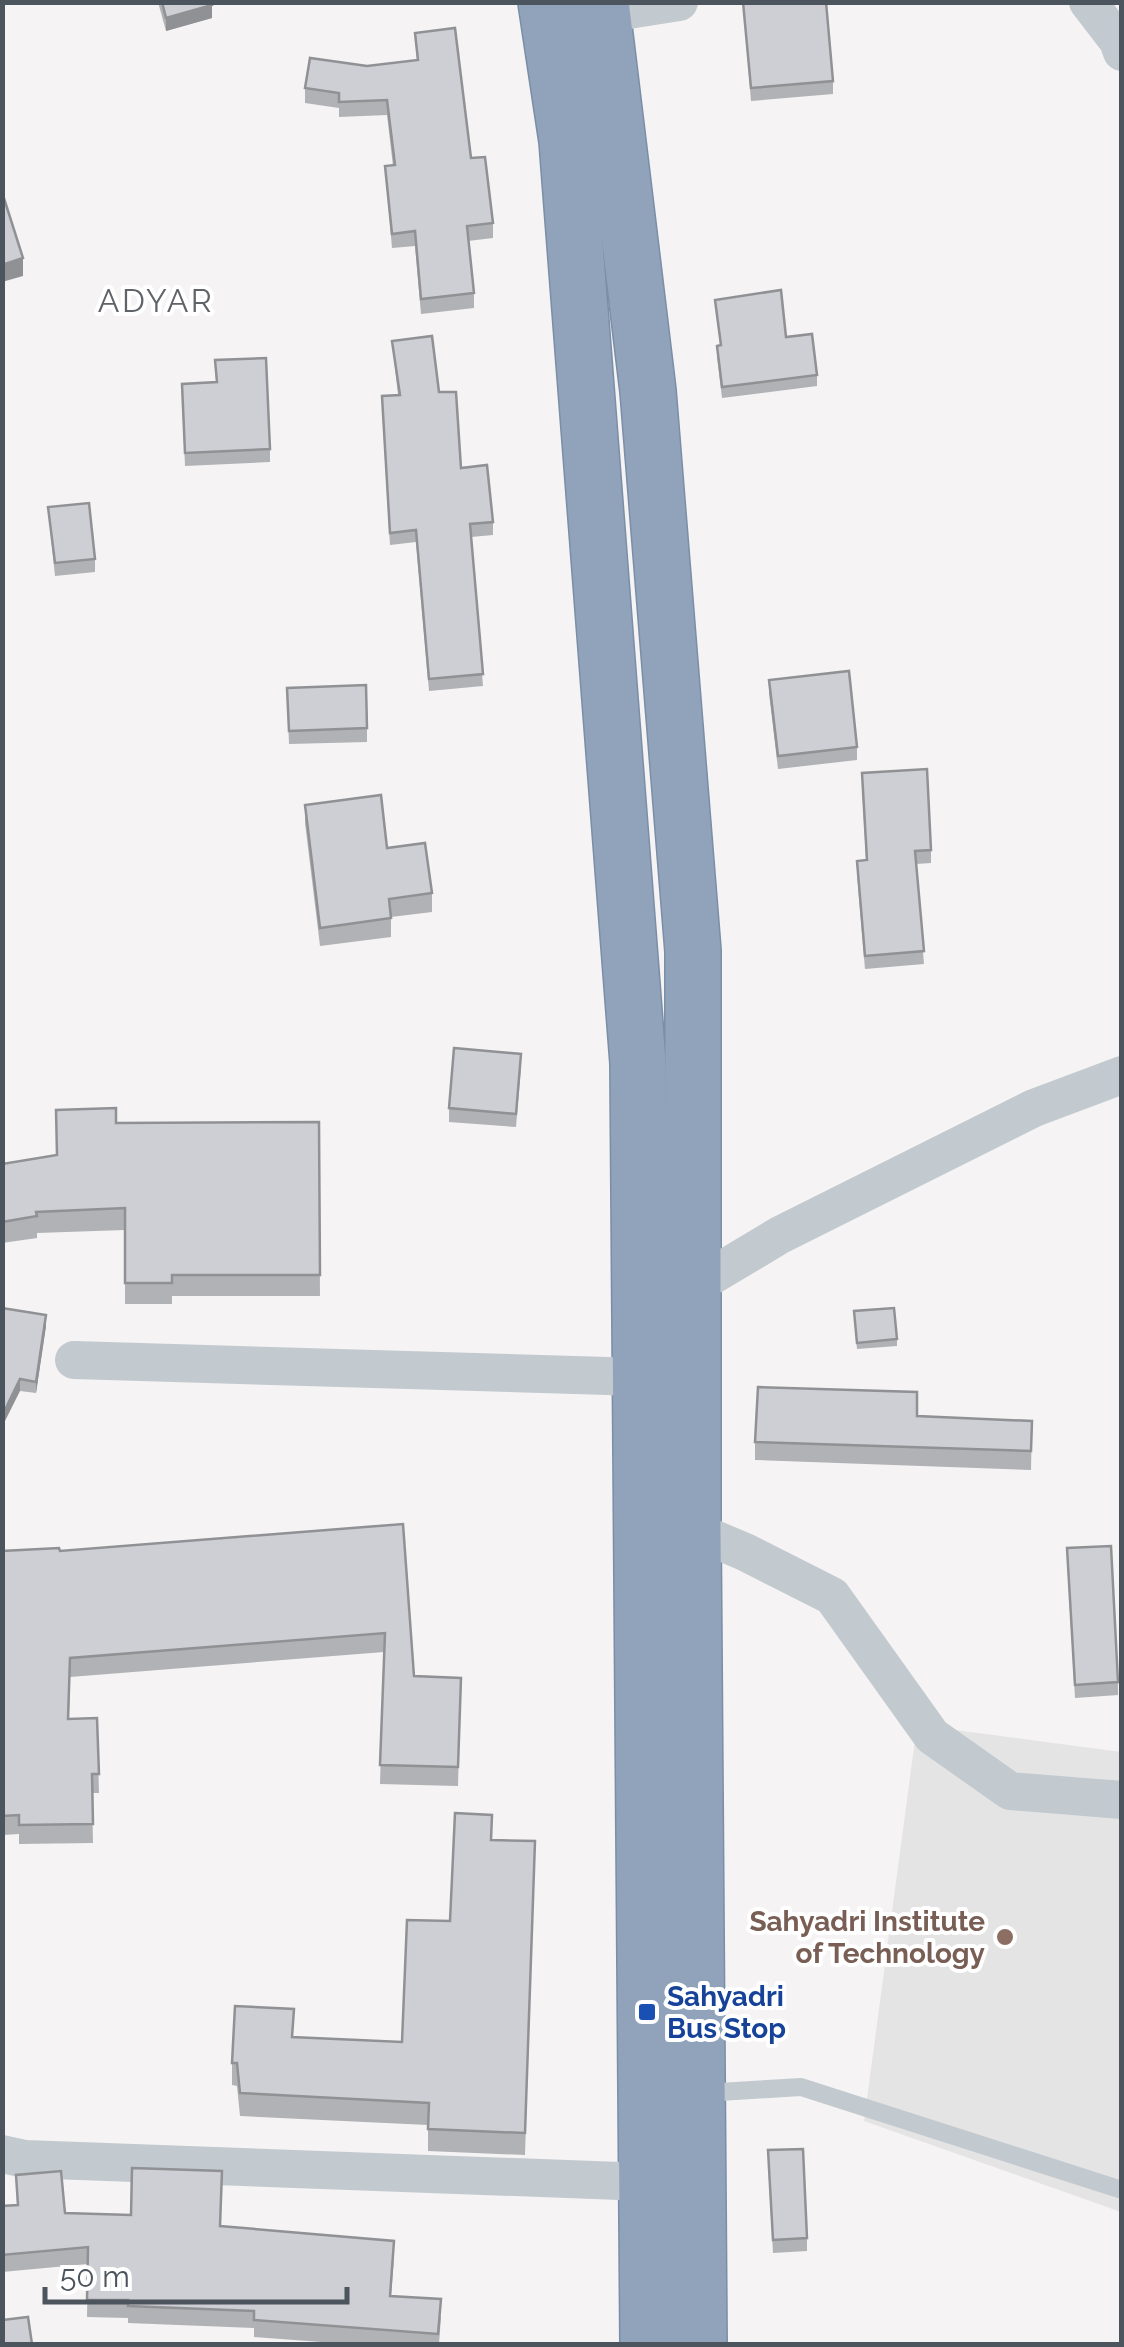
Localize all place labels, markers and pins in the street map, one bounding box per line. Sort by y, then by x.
place label: Sahyadri Institute of Technology [749,1905,986,1970]
marker: Sahyadri Institute of Technology [994,1926,1016,1948]
place label: Sahyadri Bus Stop [667,1980,786,2045]
marker: Sahyadri Bus Stop [636,2001,658,2023]

